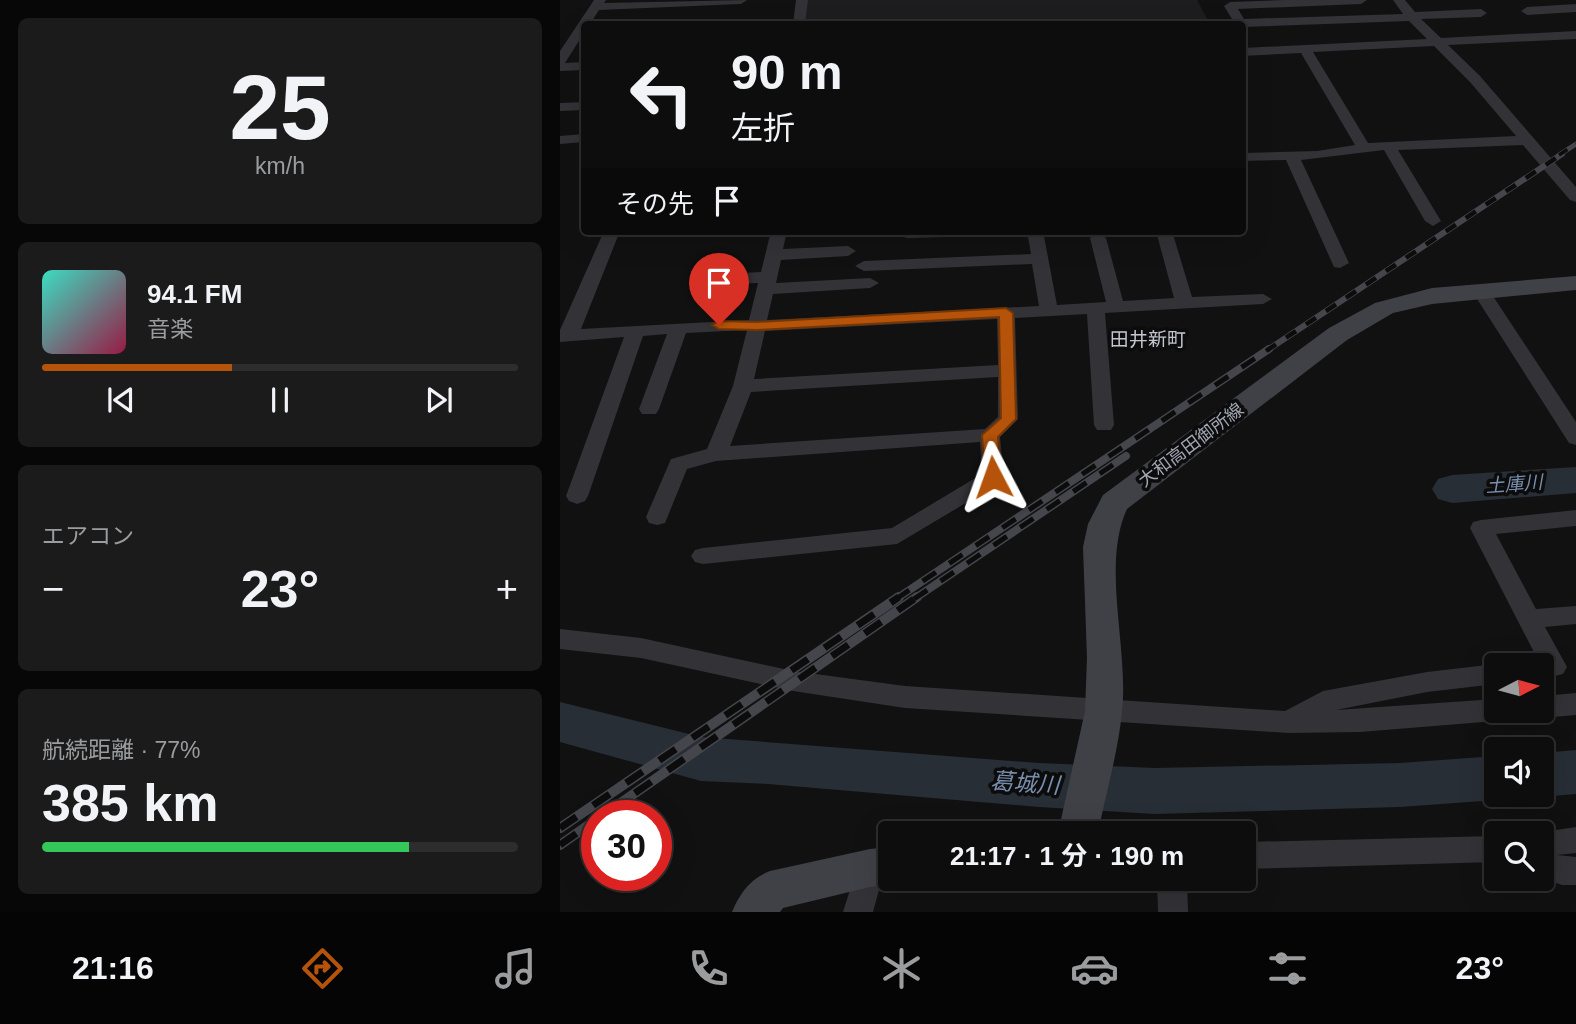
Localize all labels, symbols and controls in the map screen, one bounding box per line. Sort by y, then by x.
text: 90 m [731,45,843,99]
icon: left [616,49,707,140]
text: 25 [229,57,331,158]
text: 左折 [731,110,795,146]
text: km/h [255,153,305,179]
icon: arrive [708,182,746,220]
text: その先 [616,189,694,219]
pin [689,253,749,325]
icon: arrive [700,264,738,302]
text: 94.1 FM [147,279,242,309]
text: 音楽 [147,316,193,342]
district label: 田井新町 [1110,329,1186,350]
icon: previous [102,381,140,419]
icon: pause [261,381,299,419]
icon: next [420,381,458,419]
street label: 大和高田御所線 [1135,399,1247,491]
position arrow [956,440,1030,514]
water label: 土庫川 [1485,471,1545,496]
text: エアコン [42,523,134,549]
text: 23° [241,560,319,618]
text: − [42,568,64,610]
text: + [496,568,518,610]
north arrow [1484,653,1554,723]
map controls [1484,653,1554,891]
text: 航続距離 · 77% [42,737,200,763]
button: sound [1484,737,1554,807]
water label: 葛城川 [990,768,1063,799]
text: 385 km [42,774,218,832]
speed limit sign: 30 [581,800,672,891]
button: search [1484,821,1554,891]
text: 21:17 · 1 分 · 190 m [950,841,1184,871]
icon: directions [298,944,347,993]
icon: music [491,944,540,993]
icon: phone [684,944,733,993]
icon: climate [877,944,926,993]
icon: car [1070,944,1119,993]
icon: filters [1263,944,1312,993]
text: 21:16 [72,950,154,986]
text: 23° [1456,950,1504,986]

